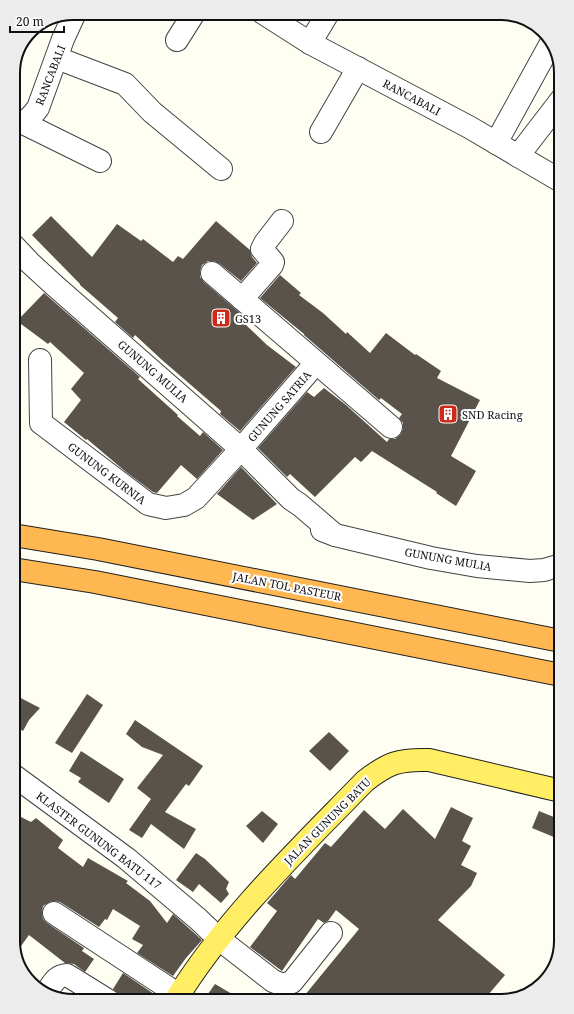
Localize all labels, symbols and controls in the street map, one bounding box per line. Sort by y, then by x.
scale bar [10,8,64,34]
text: 20 m [16,13,44,30]
street label: RANCABALI [32,43,68,107]
street label: RANCABALI [380,75,444,119]
building icon: GS13 [210,307,232,329]
place label: GS13 [235,311,261,326]
street label: GUNUNG MULIA [115,336,191,406]
street label: GUNUNG SATRIA [244,367,314,445]
building icon: SND Racing [437,403,459,425]
place label: SND Racing [462,407,523,422]
street label: GUNUNG KURNIA [65,439,149,507]
street label: GUNUNG MULIA [403,544,493,574]
street label: JALAN TOL PASTEUR [230,568,343,604]
street label: JALAN GUNUNG BATU [279,774,374,869]
street label: KLASTER GUNUNG BATU 117 [33,788,165,892]

